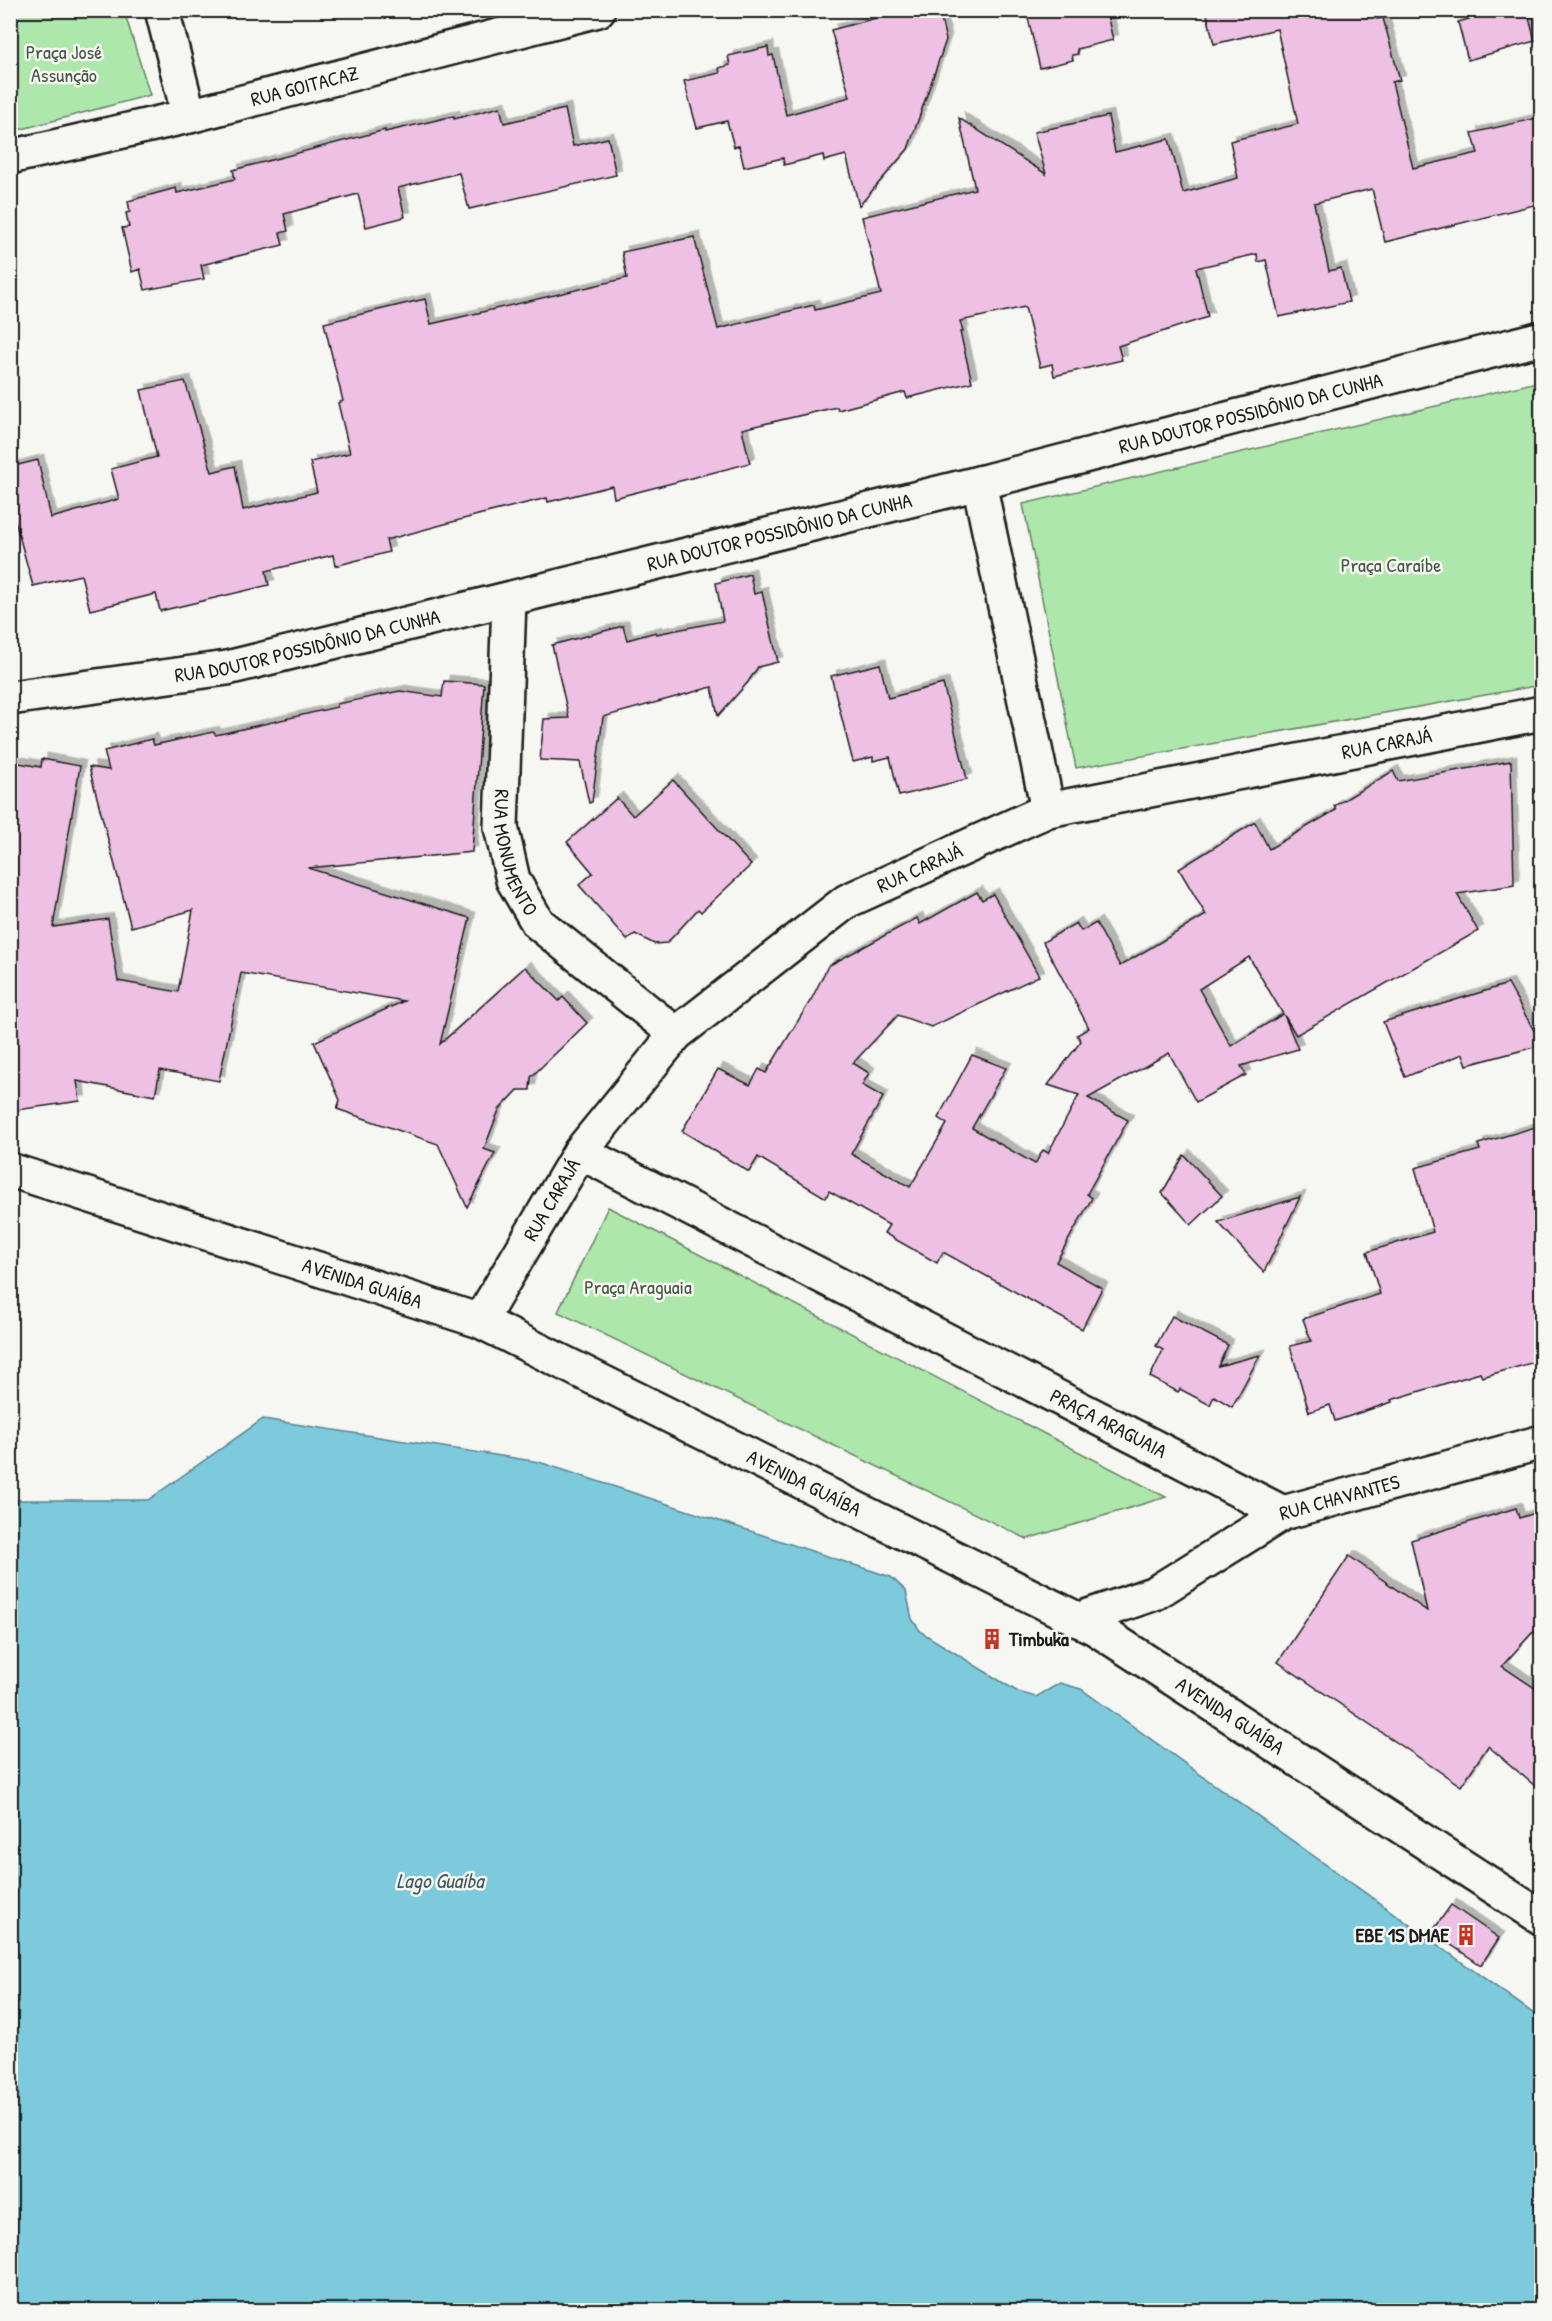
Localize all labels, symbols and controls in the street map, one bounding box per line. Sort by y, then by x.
park label: Praça José Assunção [26,38,102,88]
street label: RUA GOITACAZ [248,59,361,112]
street label: RUA DOUTOR POSSIDÔNIO DA CUNHA [1116,366,1386,459]
street label: RUA DOUTOR POSSIDÔNIO DA CUNHA [644,486,915,577]
park label: Praça Caraíbe [1341,551,1441,578]
street label: RUA DOUTOR POSSIDÔNIO DA CUNHA [173,602,443,688]
street label: RUA CARAJÁ [1339,721,1434,765]
street label: RUA MONUMENTO [488,789,545,920]
street label: RUA CARAJÁ [872,836,967,899]
street label: RUA CARAJÁ [517,1153,586,1246]
street label: AVENIDA GUAÍBA [299,1251,426,1315]
park label: Praça Araguaia [584,1273,692,1300]
street label: PRAÇA ARAGUAIA [1046,1382,1172,1464]
street label: AVENIDA GUAÍBA [743,1443,866,1522]
street label: RUA CHAVANTES [1276,1468,1402,1526]
place label: Timbuka [1008,1625,1069,1652]
building icon: Timbuka [980,1627,1004,1651]
street label: AVENIDA GUAÍBA [1171,1670,1290,1760]
water label: Lago Guaíba [397,1866,486,1895]
place label: EBE 1S DMAE [1356,1921,1449,1948]
building icon: EBE 1S DMAE [1454,1923,1478,1947]

